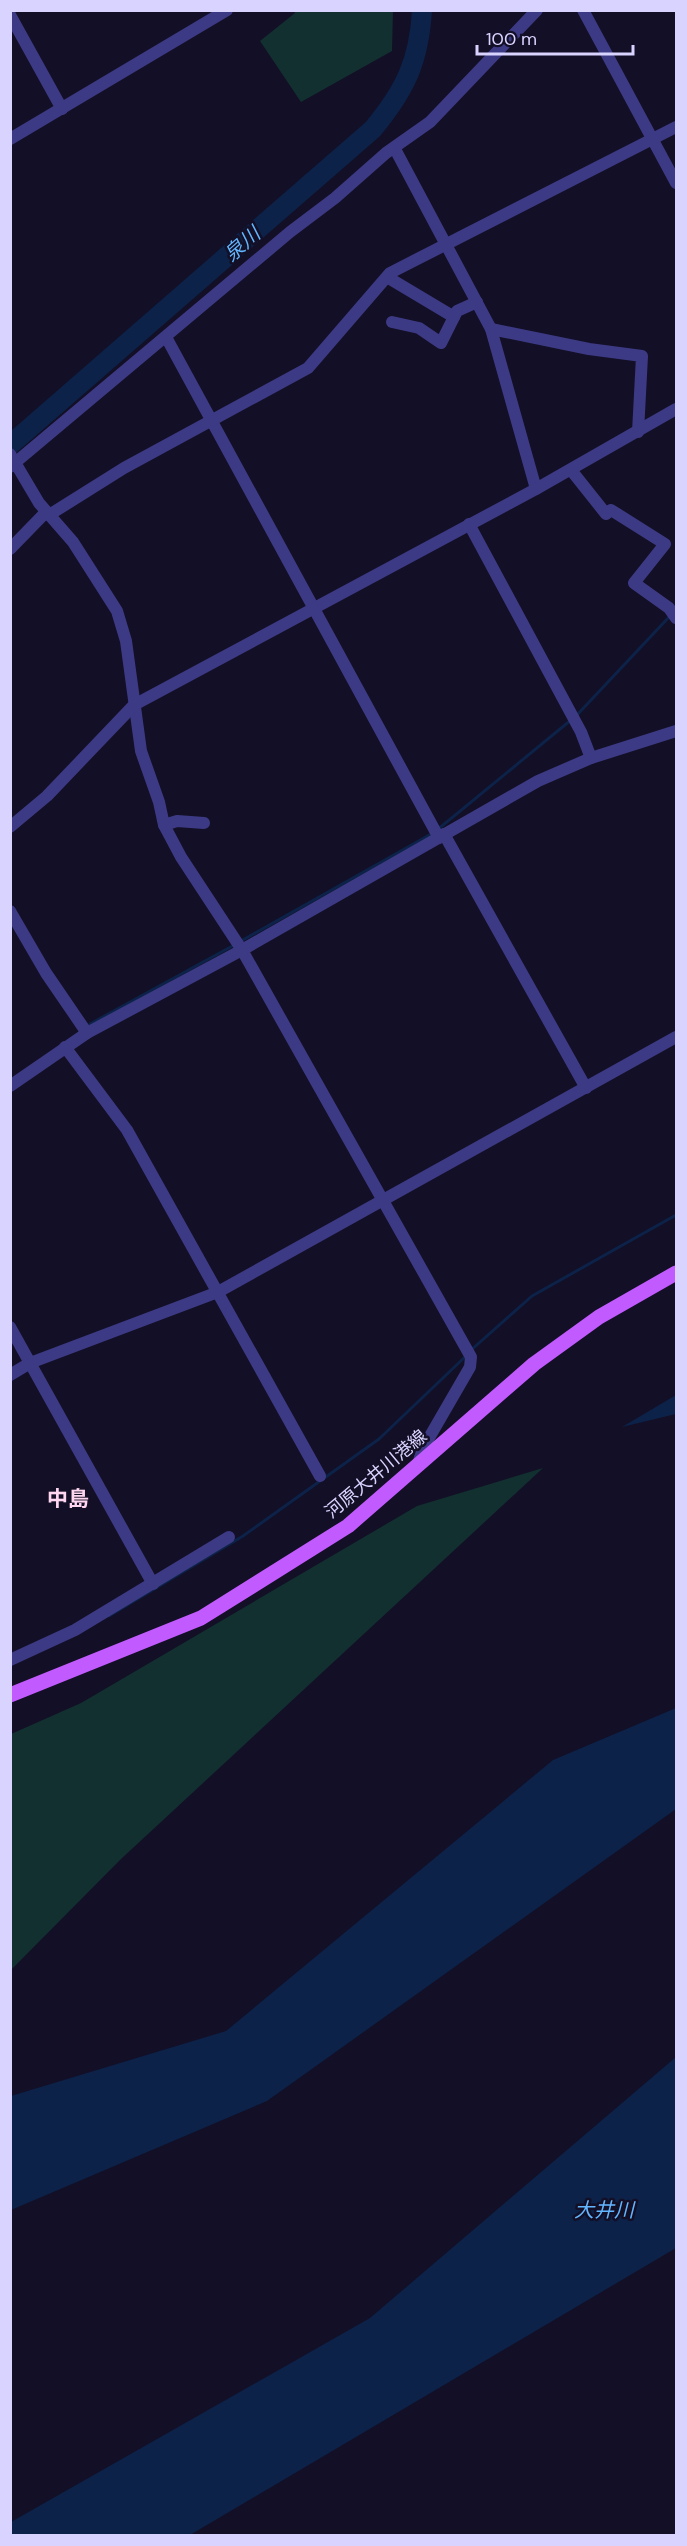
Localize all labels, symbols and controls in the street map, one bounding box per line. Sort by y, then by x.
scale bar [477,18,633,56]
text: 100 m [486,27,537,51]
water label: 泉川 [218,220,267,267]
street label: 河原大井川港線 [320,1424,432,1524]
district label: 中島 [47,1485,89,1513]
water label: 大井川 [574,2197,636,2223]

